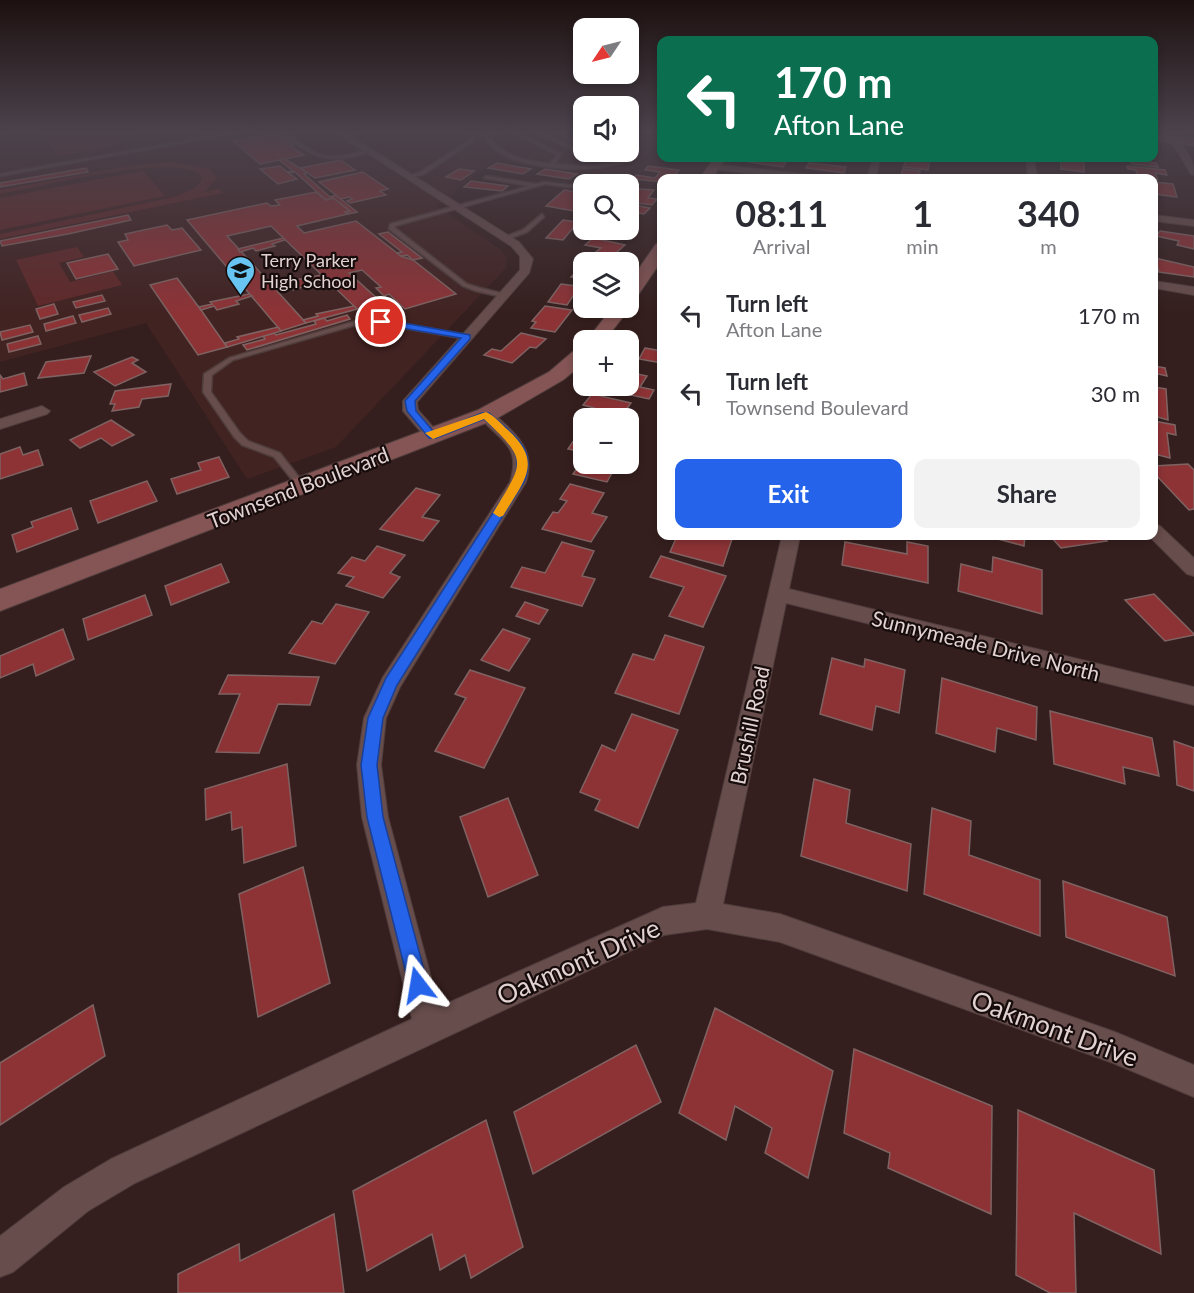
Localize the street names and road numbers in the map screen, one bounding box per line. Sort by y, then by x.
street label: Townsend Boulevard [204,441,392,533]
street label: Sunnymeade Drive North [870,605,1102,685]
street label: Brushill Road [724,664,774,786]
street label: Oakmont Drive [492,911,664,1011]
street label: Oakmont Drive [967,983,1143,1073]

